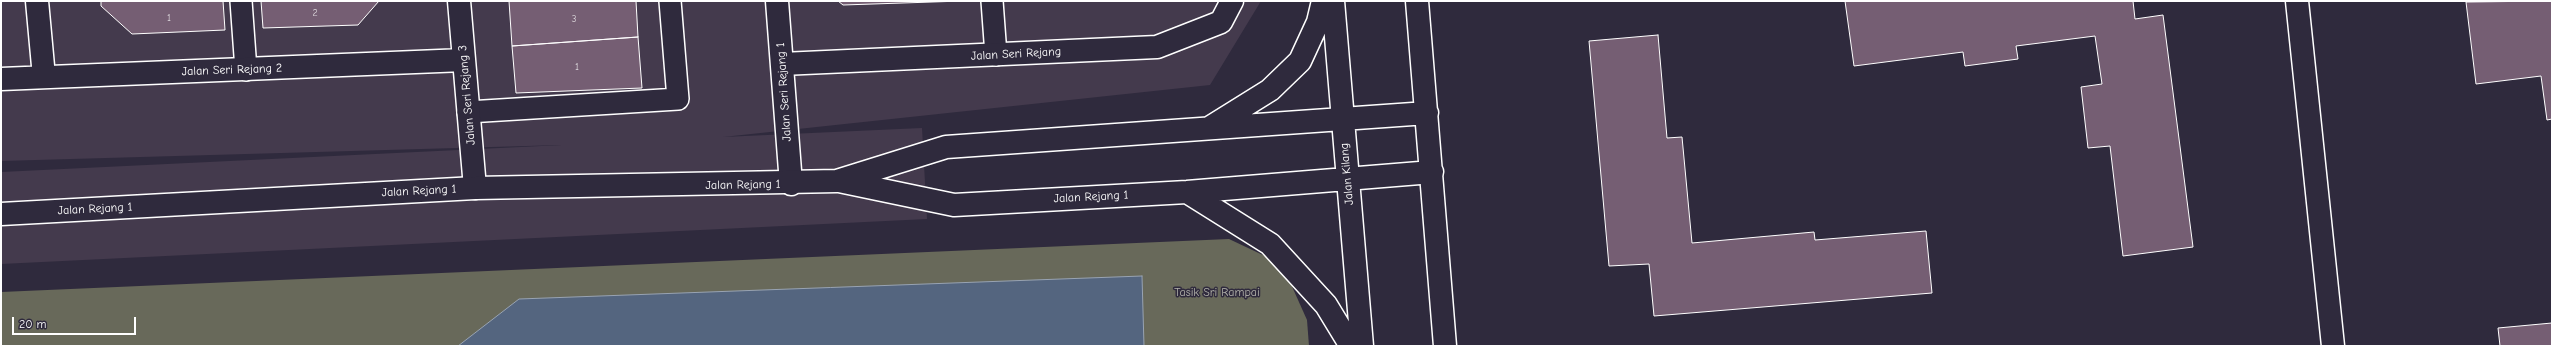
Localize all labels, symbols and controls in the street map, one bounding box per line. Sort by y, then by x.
house number: 2 [312,7,318,19]
house number: 1 [167,12,171,24]
house number: 3 [571,13,577,25]
street label: Jalan Seri Rejang 1 [773,42,795,142]
street label: Jalan Seri Rejang 3 [455,44,479,146]
street label: Jalan Seri Rejang [971,44,1061,64]
street label: Jalan Seri Rejang 2 [181,61,283,79]
house number: 1 [575,61,579,73]
street label: Jalan Kilang [1337,142,1357,206]
street label: Jalan Rejang 1 [705,177,781,193]
street label: Jalan Rejang 1 [381,182,457,200]
street label: Jalan Rejang 1 [1053,188,1129,206]
street label: Jalan Rejang 1 [57,200,133,218]
park label: Tasik Sri Rampai [1174,286,1260,300]
scale bar [14,309,138,335]
text: 20 m [19,317,47,331]

